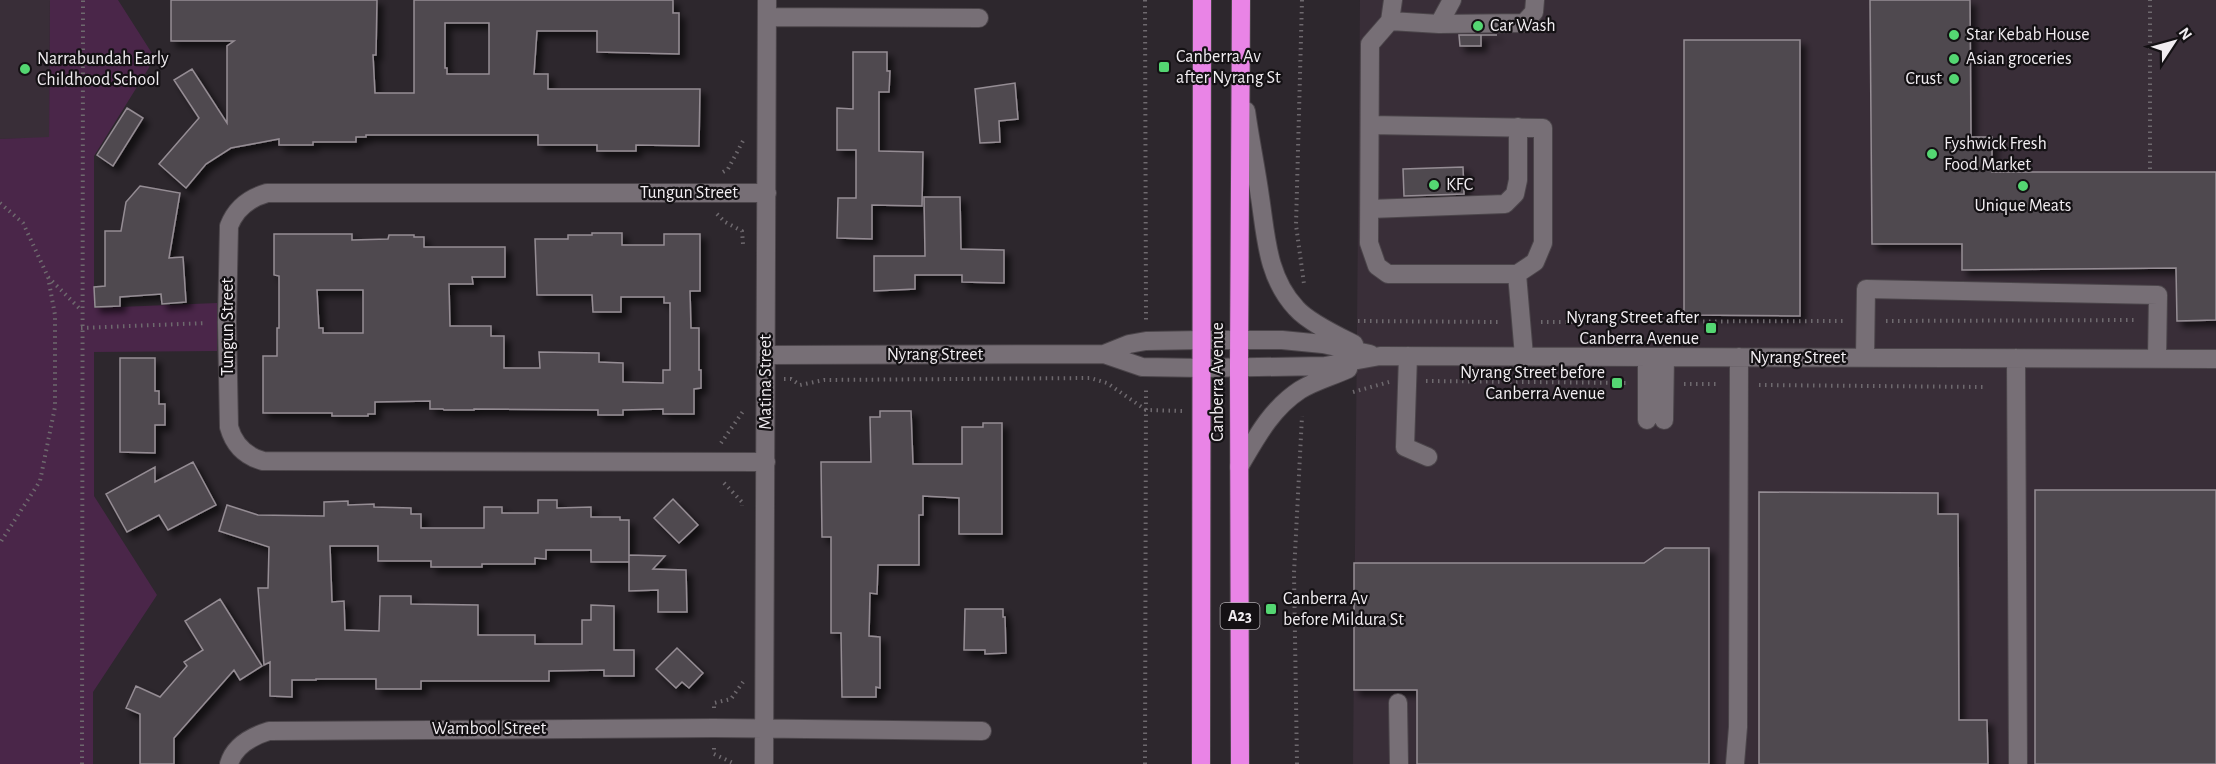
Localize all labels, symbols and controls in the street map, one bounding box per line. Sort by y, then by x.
north arrow [2144,12,2204,72]
place label: Car Wash [1490,17,1556,35]
marker: Car Wash [1471,19,1485,33]
text: N [2176,25,2195,43]
place label: Star Kebab House [1966,26,2090,44]
marker: Star Kebab House [1947,28,1961,42]
place label: Canberra Av after Nyrang St [1176,48,1281,87]
place label: Narrabundah Early Childhood School [37,50,169,89]
place label: Asian groceries [1966,50,2072,68]
marker: Asian groceries [1947,52,1961,66]
marker: Canberra Av after Nyrang St [1157,60,1171,74]
marker: Narrabundah Early Childhood School [18,62,32,76]
place label: Crust [1906,70,1942,88]
marker: Crust [1947,72,1961,86]
place label: Fyshwick Fresh Food Market [1944,135,2047,174]
marker: Fyshwick Fresh Food Market [1925,147,1939,161]
place label: KFC [1446,176,1473,194]
marker: KFC [1427,178,1441,192]
marker: Unique Meats [2016,179,2030,193]
street label: Tungun Street [640,184,738,202]
place label: Unique Meats [1974,197,2072,215]
street label: Tungun Street [219,278,237,376]
place label: Nyrang Street after Canberra Avenue [1566,309,1699,348]
marker: Nyrang Street after Canberra Avenue [1704,321,1718,335]
street label: Canberra Avenue [1209,322,1227,442]
street label: Matina Street [757,334,775,430]
street label: Nyrang Street [887,346,984,364]
street label: Nyrang Street [1750,349,1847,367]
place label: Nyrang Street before Canberra Avenue [1460,364,1605,403]
marker: Nyrang Street before Canberra Avenue [1610,376,1624,390]
place label: Canberra Av before Mildura St [1283,590,1404,629]
marker: Canberra Av before Mildura St [1264,602,1278,616]
road number: A23 [1220,603,1260,629]
street label: Wambool Street [432,720,546,738]

